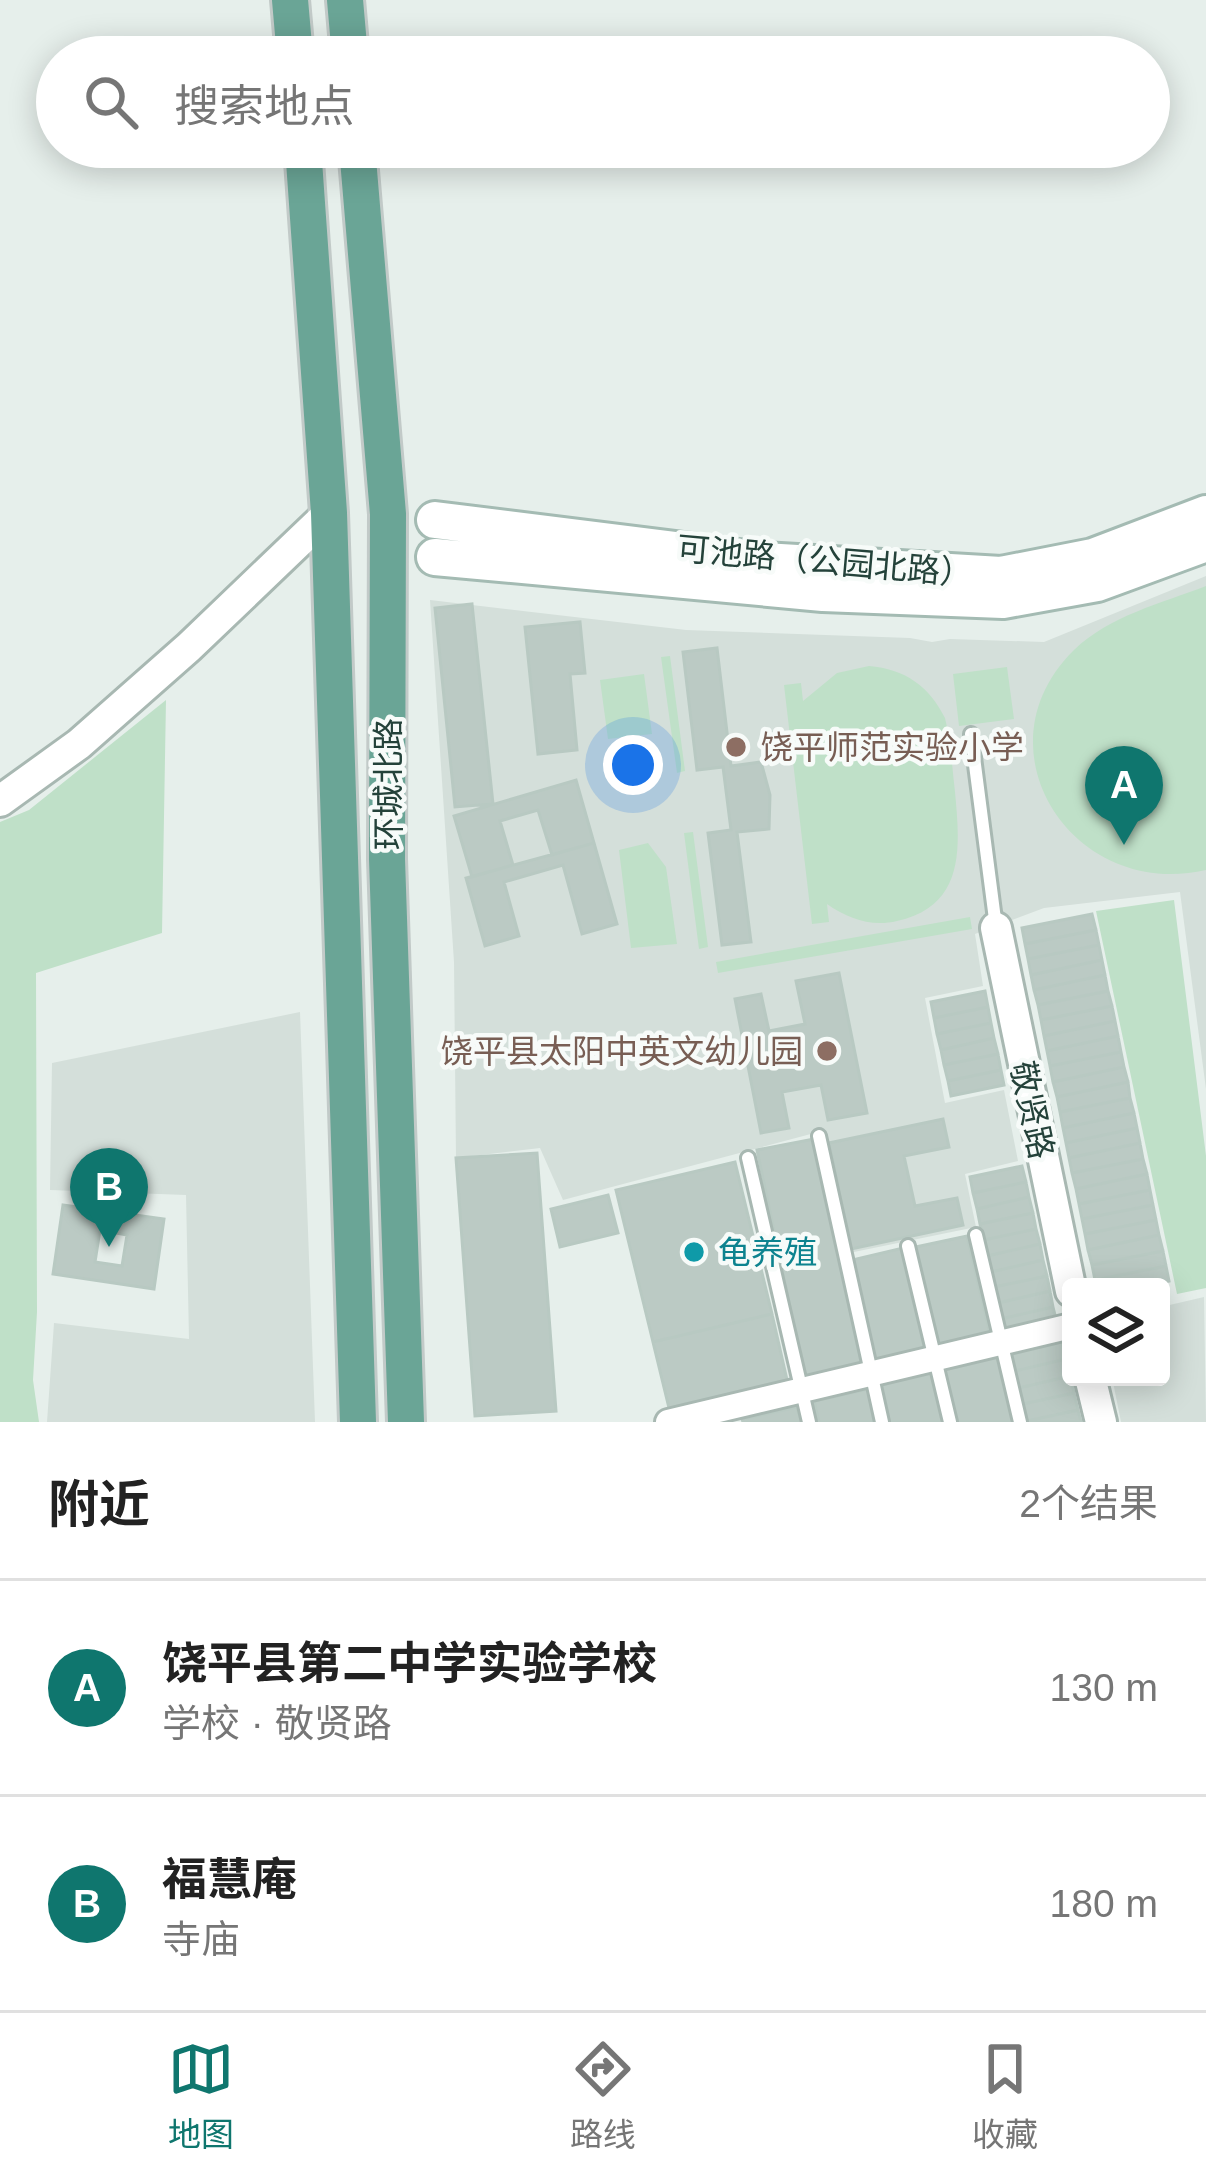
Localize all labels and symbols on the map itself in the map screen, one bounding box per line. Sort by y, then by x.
street label: 可池路（公园北路） [675,530,975,592]
street label: 环城北路 [370,718,407,850]
place label: 饶平师范实验小学 [760,729,1024,766]
marker: 饶平师范实验小学 [723,734,749,760]
your location [603,735,663,795]
pin: A [1085,746,1163,845]
place label: 饶平县太阳中英文幼儿园 [440,1033,803,1070]
marker: 饶平县太阳中英文幼儿园 [814,1038,840,1064]
street label: 敬贤路 [1004,1058,1060,1162]
pin: B [70,1148,148,1247]
place label: 龟养殖 [718,1234,817,1271]
marker: 龟养殖 [681,1239,707,1265]

